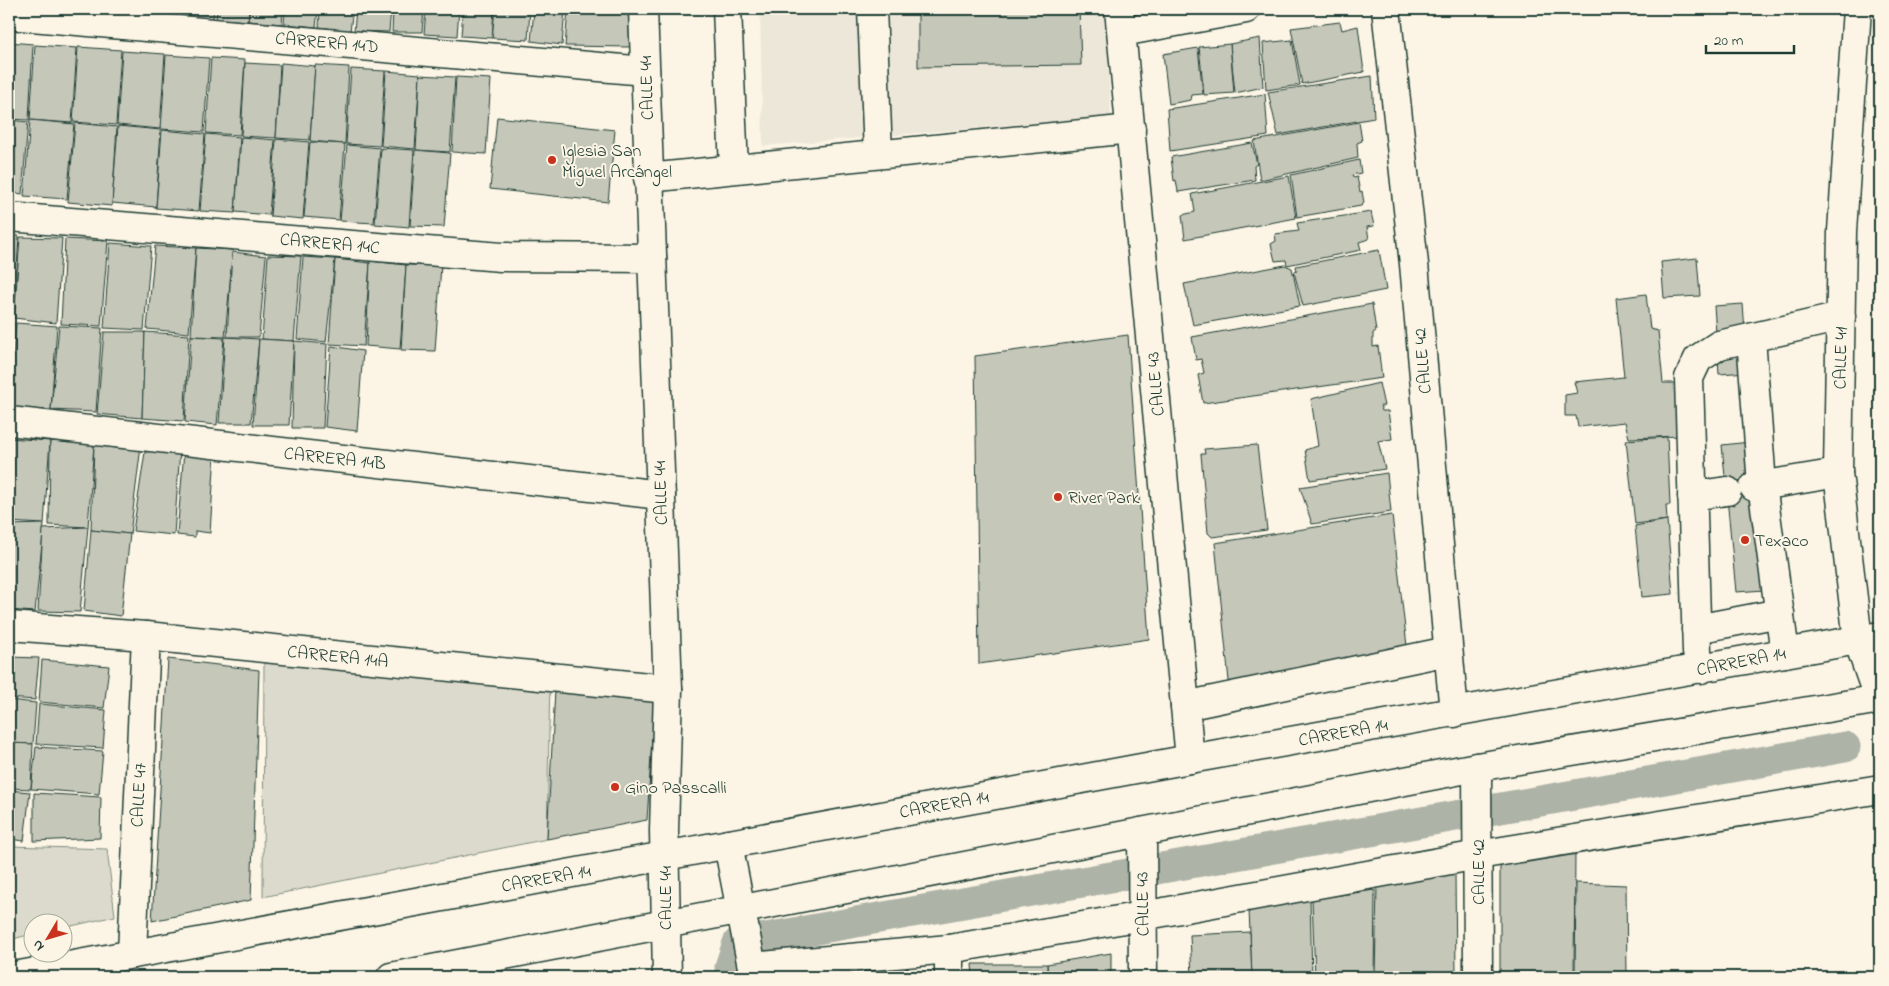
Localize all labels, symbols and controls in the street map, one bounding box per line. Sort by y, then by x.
scale bar [1706,22,1794,54]
street label: CARRERA 14D [274,27,380,61]
text: 20 m [1714,30,1744,52]
street label: CALLE 44 [634,55,662,121]
place label: Iglesia San Miguel Arcángel [562,139,672,187]
marker: Iglesia San Miguel Arcángel [546,154,558,166]
street label: CARRERA 14C [279,228,381,262]
street label: CALLE 41 [1828,326,1856,390]
street label: CALLE 42 [1408,327,1440,395]
street label: CALLE 43 [1141,351,1173,417]
street label: CARRERA 14B [282,442,387,478]
street label: CALLE 44 [648,460,676,526]
place label: River Park [1068,486,1139,512]
marker: River Park [1052,491,1064,503]
place label: Texaco [1755,529,1809,555]
marker: Texaco [1739,534,1751,546]
street label: CARRERA 14A [286,640,390,676]
street label: CARRERA 14 [1694,641,1789,684]
street label: CARRERA 14 [1297,713,1391,755]
street label: CALLE 47 [125,762,155,828]
place label: Gino Passcalli [625,776,727,802]
marker: Gino Passcalli [609,781,621,793]
street label: CARRERA 14 [898,785,992,827]
street label: CALLE 42 [1467,839,1493,905]
street label: CARRERA 14 [500,859,594,901]
street label: CALLE 44 [654,865,680,930]
street label: CALLE 43 [1130,871,1158,936]
north arrow [22,914,72,964]
text: N [28,935,50,955]

